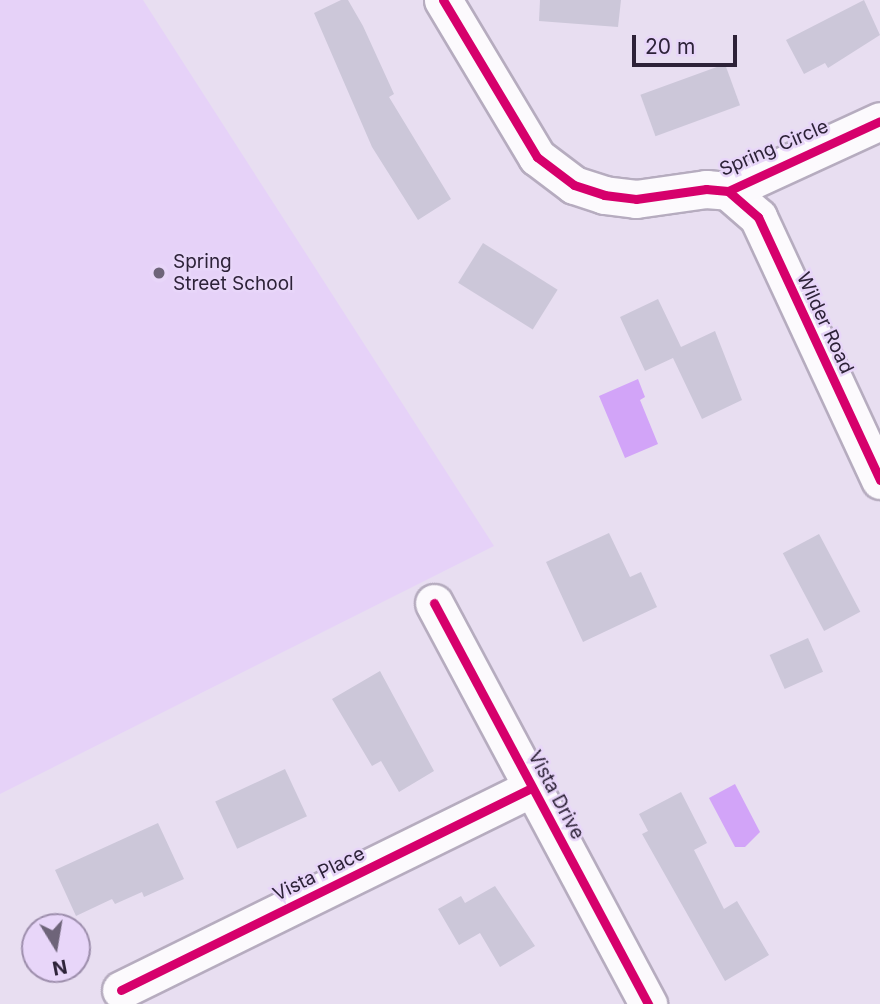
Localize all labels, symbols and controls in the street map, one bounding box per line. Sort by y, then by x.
scale bar [635,21,740,65]
text: 20 m [645,34,695,59]
street label: Spring Circle [716,115,832,181]
place label: Spring Street School [173,251,294,295]
marker: Spring Street School [151,265,167,281]
street label: Wilder Road [792,269,858,377]
street label: Vista Drive [523,747,589,843]
street label: Vista Place [269,842,369,906]
north arrow [21,913,91,983]
text: N [50,954,69,980]

